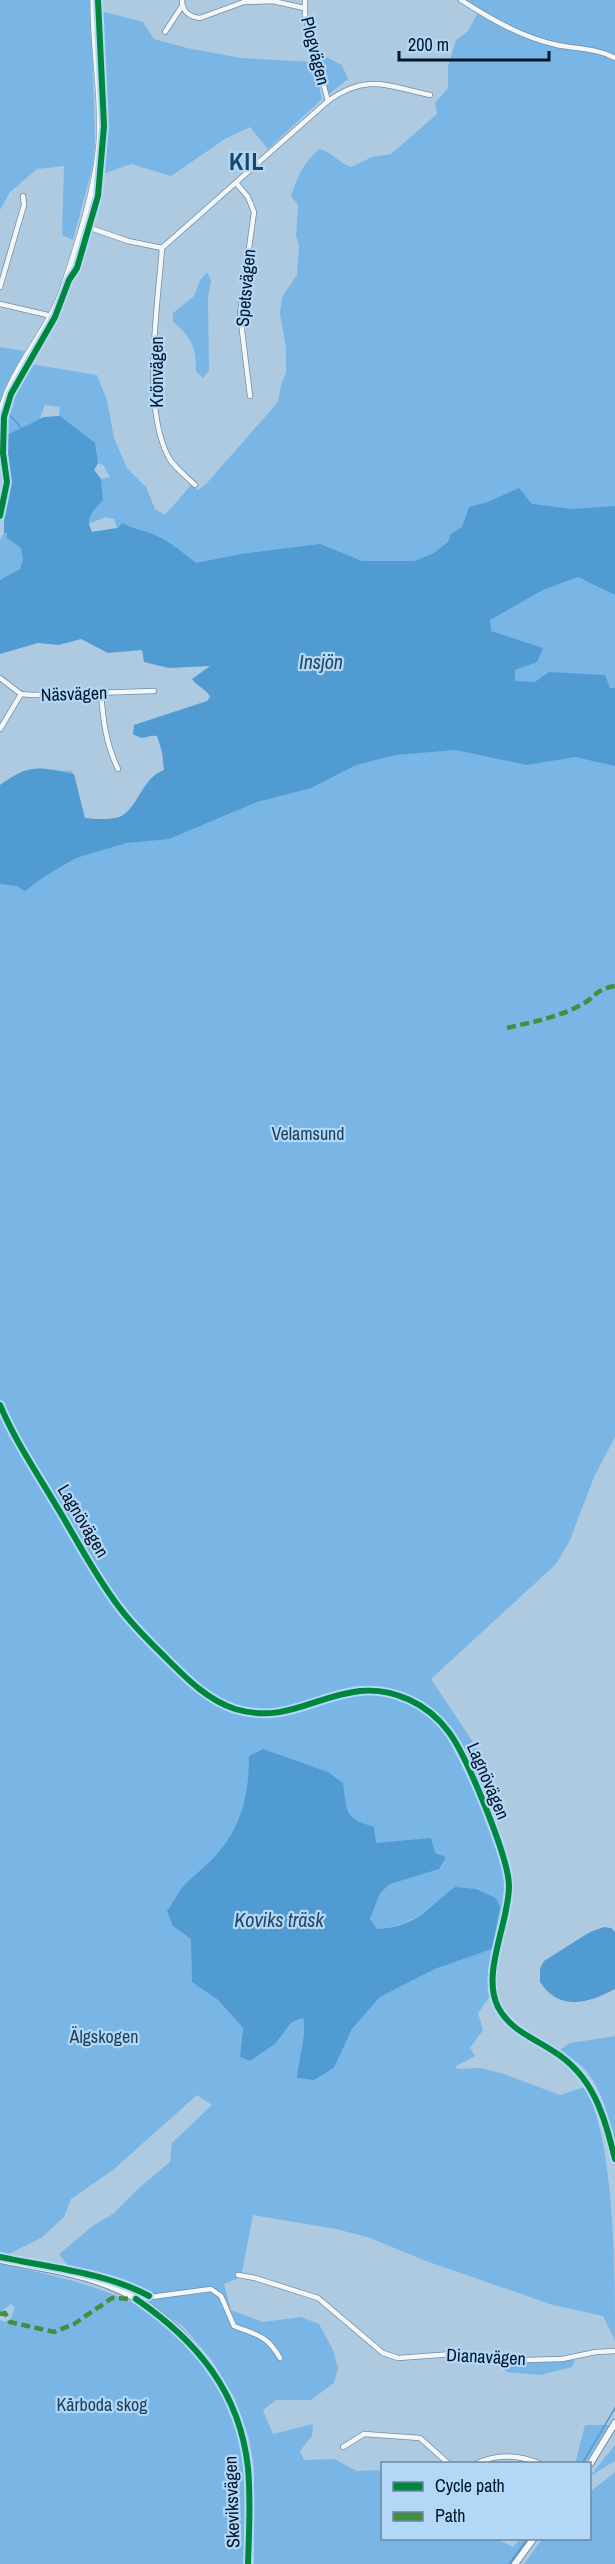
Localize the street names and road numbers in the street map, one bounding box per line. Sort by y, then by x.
street label: Plogvägen [295,14,336,88]
street label: Spetsvägen [230,248,261,328]
street label: Krönvägen [144,336,169,408]
street label: Näsvägen [40,680,108,707]
street label: Lagnövägen [52,1479,115,1562]
street label: Lagnövägen [461,1739,516,1823]
street label: Dianavägen [446,2342,526,2371]
street label: Skeviksvägen [217,2456,246,2548]

